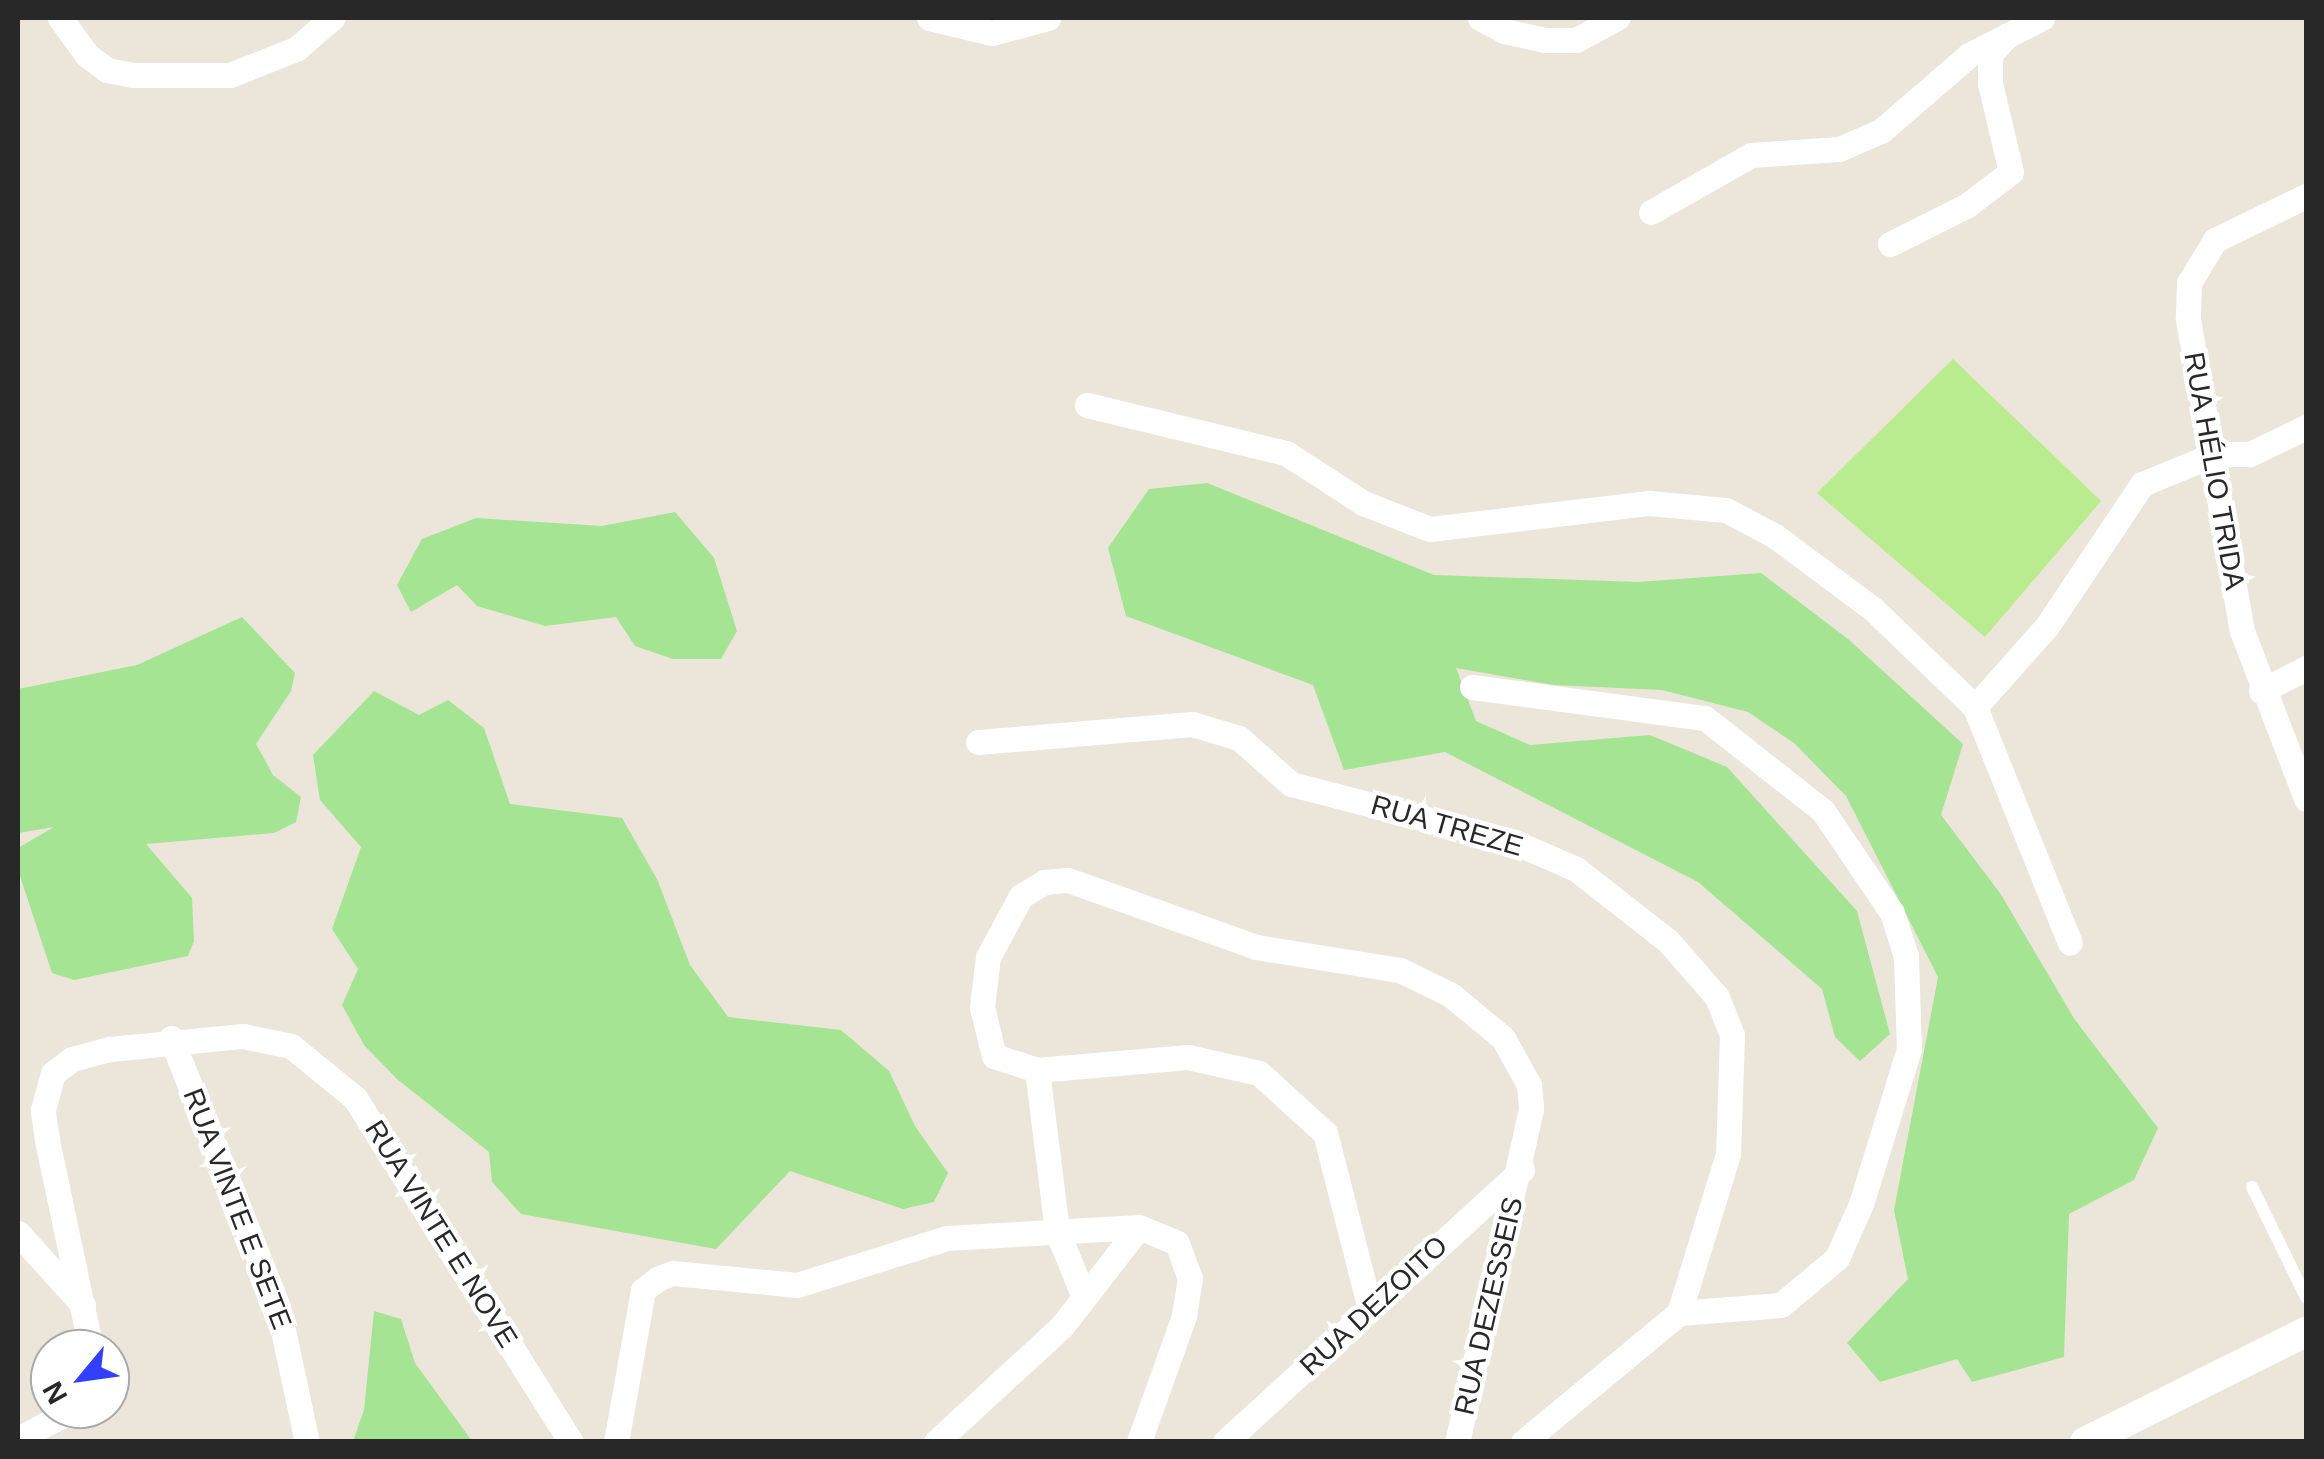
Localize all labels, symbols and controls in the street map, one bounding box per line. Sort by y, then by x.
street label: RUA HÉLIO TRIDA [2176,349,2252,593]
street label: RUA TREZE [1366,788,1528,864]
street label: RUA VINTE E SETE [175,1083,299,1335]
street label: RUA VINTE E NOVE [357,1114,525,1354]
street label: RUA DEZESSEIS [1447,1193,1531,1419]
street label: RUA DEZOITO [1293,1229,1455,1383]
north arrow [30,1329,130,1429]
text: N [37,1376,74,1409]

